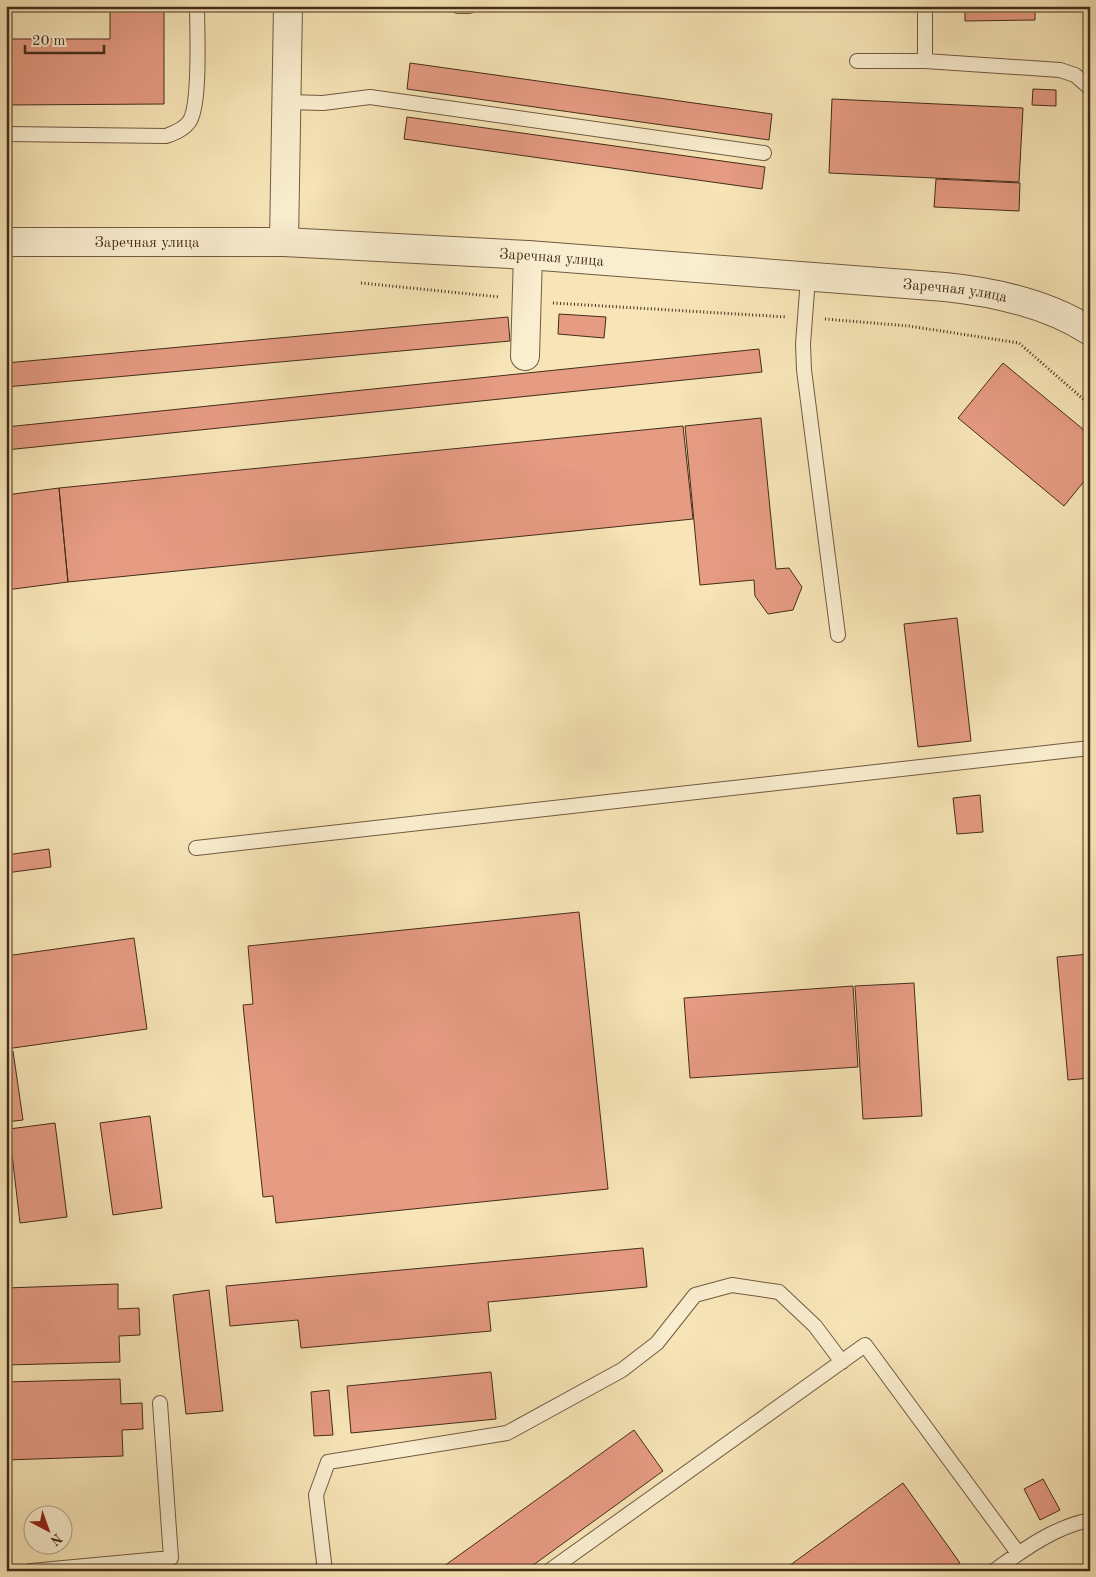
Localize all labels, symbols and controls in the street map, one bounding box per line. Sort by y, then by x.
scale bar [25,22,104,54]
text: 20 m [32,34,66,49]
street label: Заречная улица [94,236,200,251]
street label: Заречная улица [499,247,605,270]
street label: Заречная улица [902,278,1009,306]
north arrow [22,1504,72,1554]
text: N [47,1530,65,1548]

